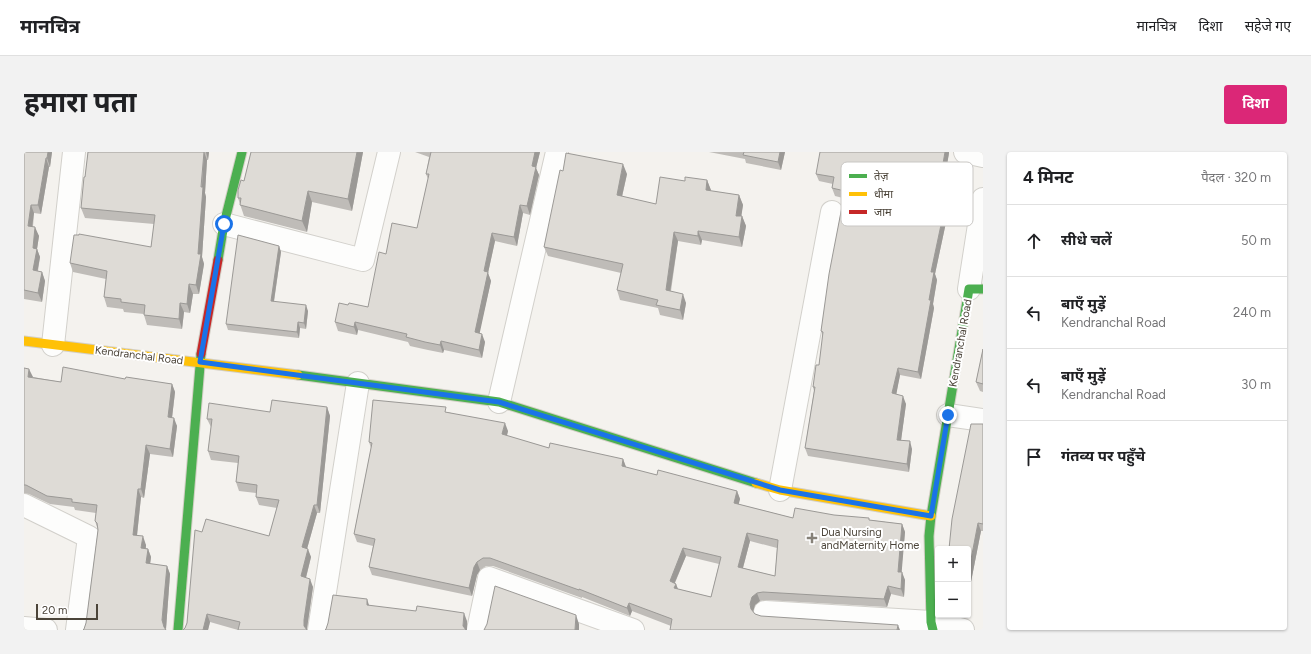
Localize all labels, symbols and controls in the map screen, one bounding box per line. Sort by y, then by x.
text: मानचित्र [20,15,80,38]
text: मानचित्र [1136,18,1176,35]
text: दिशा [1198,18,1223,35]
text: सहेजे गए [1245,18,1291,35]
text: हमारा पता [24,85,136,119]
button: दिशा [1224,85,1287,124]
legend [841,162,973,226]
text: 4 मिनट [1023,167,1074,187]
text: तेज़ [874,170,889,183]
text: पैदल · 320 m [1201,170,1271,185]
text: धीमा [874,188,893,201]
text: जाम [874,206,892,219]
route start [215,215,233,233]
icon: ahead [1023,230,1045,252]
text: सीधे चलें [1061,231,1112,249]
text: 50 m [1241,233,1271,248]
text: बाएँ मुड़ें [1061,295,1106,313]
street label: Kendranchal Road [946,298,975,388]
icon: left [1023,302,1045,324]
text: 240 m [1233,305,1271,320]
text: Kendranchal Road [1061,315,1166,330]
street label: Kendranchal Road [94,344,184,367]
text: बाएँ मुड़ें [1061,367,1106,385]
icon: left [1023,374,1045,396]
text: 30 m [1241,377,1271,392]
text: Kendranchal Road [1061,387,1166,402]
route end [939,406,957,424]
icon: arrive [1023,446,1045,468]
text: गंतव्य पर पहुँचे [1061,447,1145,465]
place label: Dua Nursing andMaternity Home [821,526,919,552]
marker: Dua Nursing andMaternity Home [806,532,818,544]
map controls [935,546,971,618]
button: + [935,546,971,582]
button: − [935,582,971,618]
scale bar [36,602,98,621]
text: 20 m [42,604,67,617]

